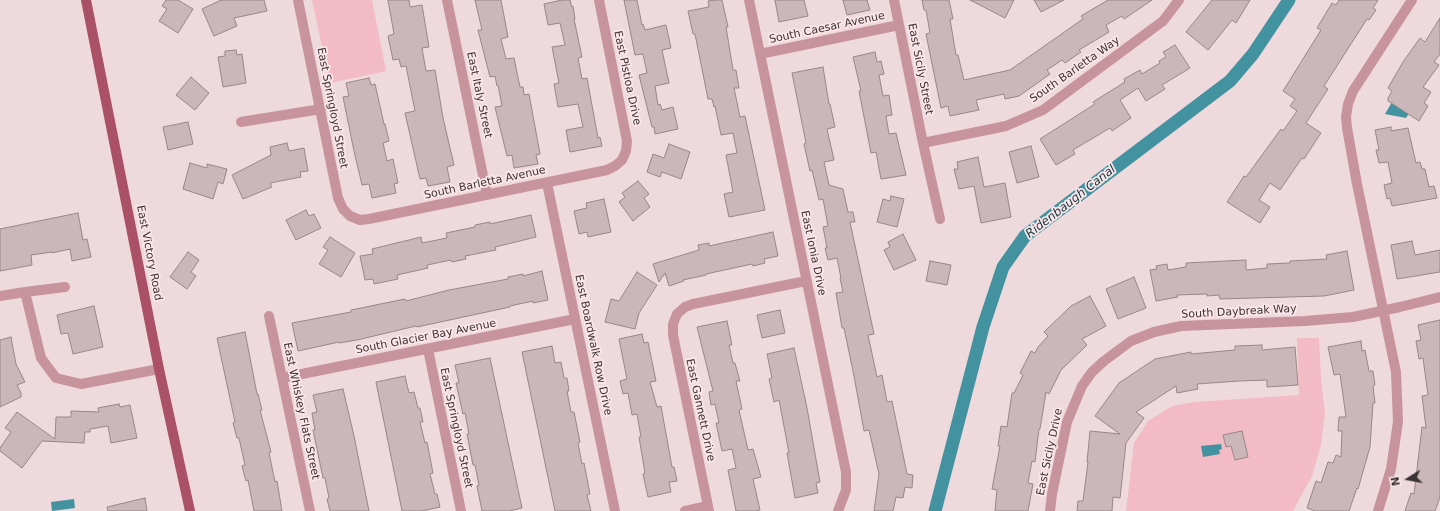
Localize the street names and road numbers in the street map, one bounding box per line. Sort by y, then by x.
street label: South Caesar Avenue [768,9,886,47]
street label: East Sicily Street [905,22,935,116]
street label: East Pistioa Drive [611,30,643,126]
street label: South Barletta Way [1028,34,1122,106]
street label: East Springloyd Street [314,46,350,170]
street label: East Italy Street [463,51,495,139]
street label: South Barletta Avenue [423,164,547,202]
street label: East Victory Road [133,204,165,302]
street label: East Ionia Drive [798,209,828,297]
street label: East Boardwalk Row Drive [572,273,614,417]
street label: South Daybreak Way [1181,302,1297,322]
street label: South Glacier Bay Avenue [355,317,497,357]
street label: East Whiskey Flats Street [280,341,322,481]
street label: East Gannett Drive [683,357,717,463]
street label: East Springloyd Street [437,367,475,489]
street label: East Sicily Drive [1034,407,1066,497]

